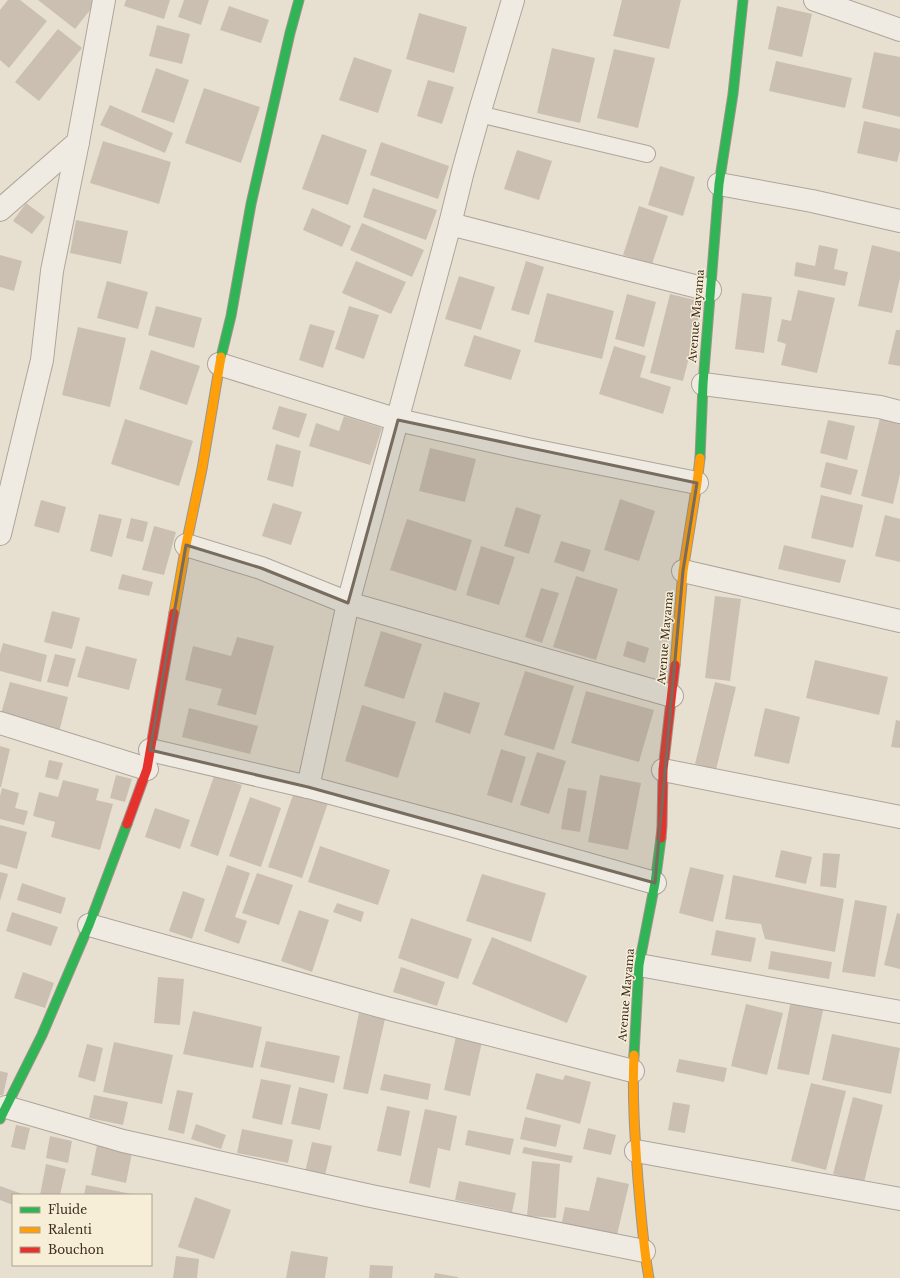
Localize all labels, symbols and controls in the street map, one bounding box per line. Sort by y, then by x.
street label: Avenue Mayama [685,268,707,364]
street label: Avenue Mayama [654,590,676,686]
street label: Avenue Mayama [615,947,637,1043]
legend [12,1194,152,1266]
text: Fluide [48,1202,87,1217]
text: Ralenti [48,1222,92,1237]
text: Bouchon [48,1242,104,1257]

